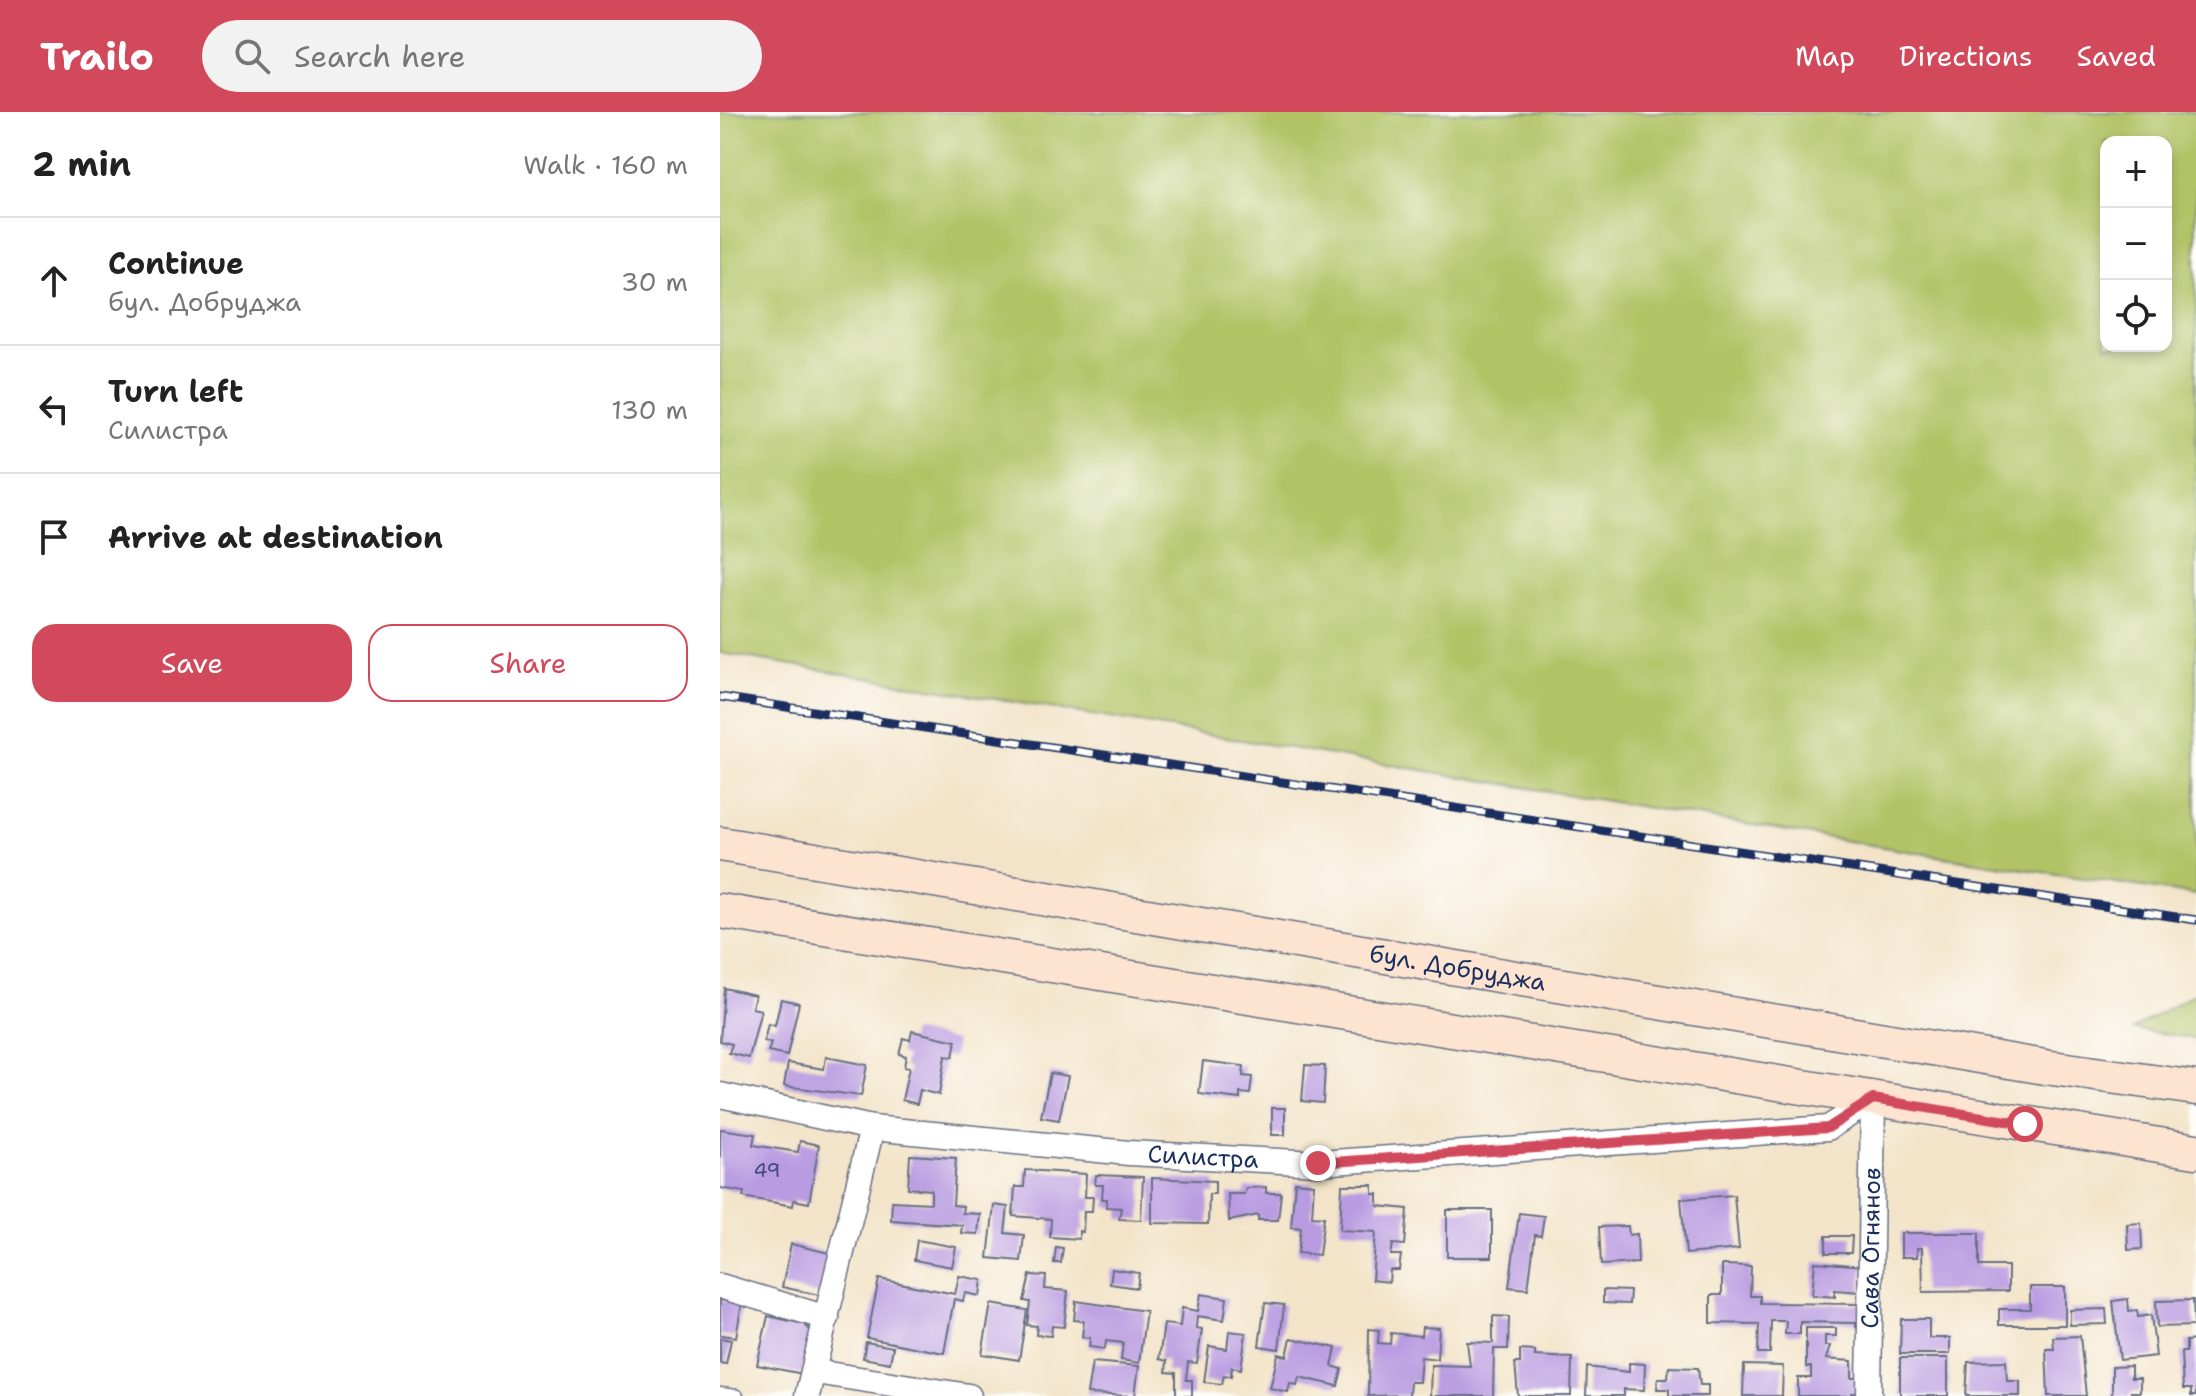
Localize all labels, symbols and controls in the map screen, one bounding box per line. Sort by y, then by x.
search box [202,20,762,92]
text: Trailo [40,31,154,82]
icon: search [230,34,274,78]
text: Search here [294,36,465,77]
text: Map [1795,37,1855,75]
text: Directions [1899,37,2033,75]
text: Saved [2077,37,2156,75]
map controls [2100,136,2172,352]
button: + [2100,136,2172,208]
text: 2 min [32,141,131,187]
text: Walk · 160 m [523,147,688,182]
button: − [2100,208,2172,280]
text: Continue [108,243,244,284]
icon: ahead [32,259,76,303]
text: 30 m [621,264,688,299]
button: locate [2100,280,2172,352]
text: бул. Добруджа [108,284,301,319]
text: Turn left [108,371,243,412]
icon: left [32,387,76,431]
text: 130 m [611,392,688,427]
text: Силистра [108,412,228,447]
icon: arrive [32,515,76,559]
text: Arrive at destination [108,517,443,558]
button: Save [32,624,352,702]
button: Share [368,624,688,702]
street label: бул. Добруджа [1367,938,1548,999]
route start [2007,1106,2043,1142]
street label: Силистра [1147,1138,1259,1176]
route end [1300,1145,1336,1181]
house number: 49 [753,1157,781,1183]
street label: Сава Огнянов [1854,1167,1888,1329]

